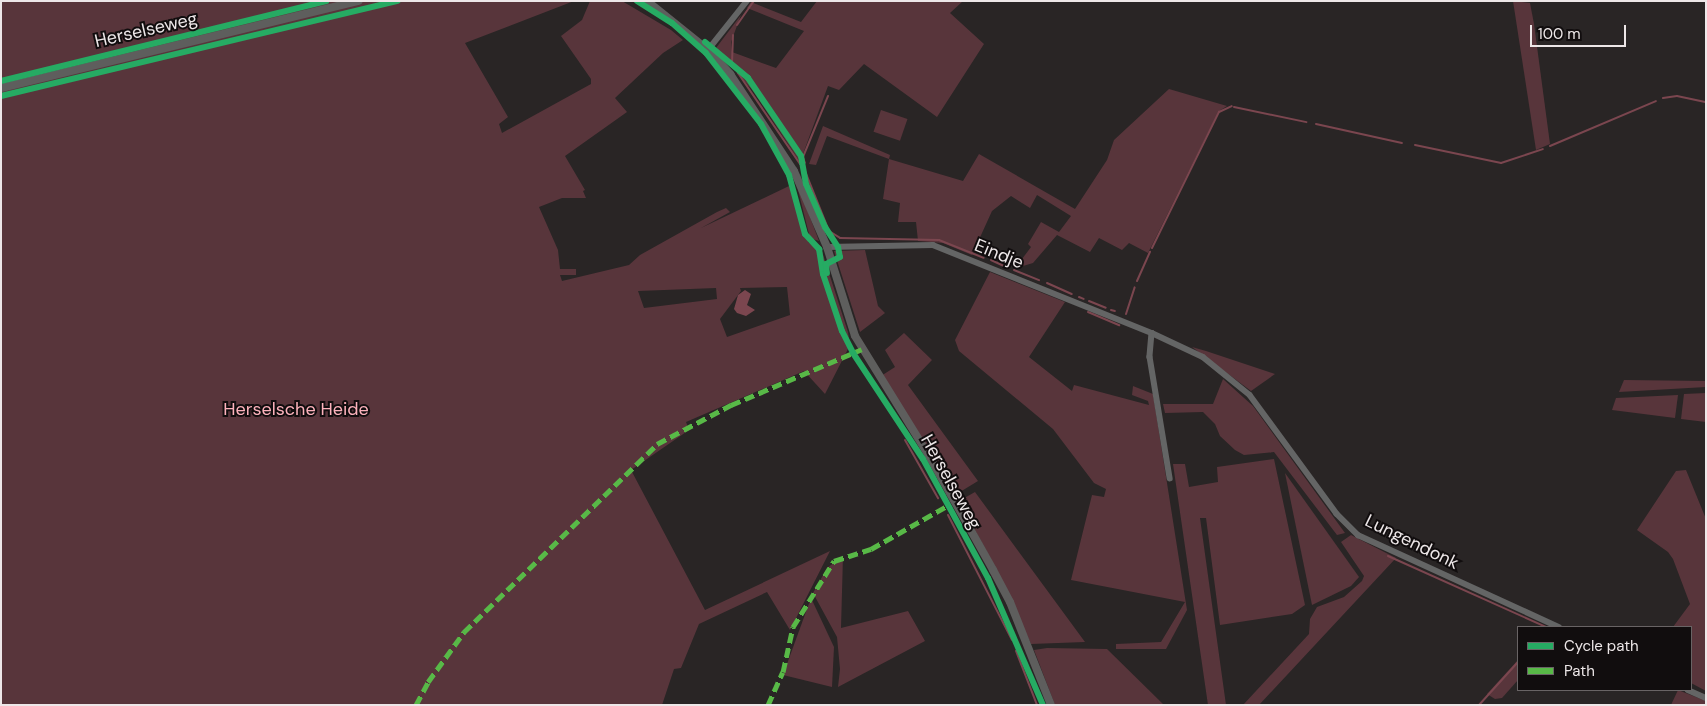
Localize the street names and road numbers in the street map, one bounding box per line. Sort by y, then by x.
street label: Herselseweg [92,8,200,52]
street label: Eindje [971,234,1027,274]
street label: Herselseweg [916,431,986,533]
street label: Lungendonk [1362,510,1462,574]

